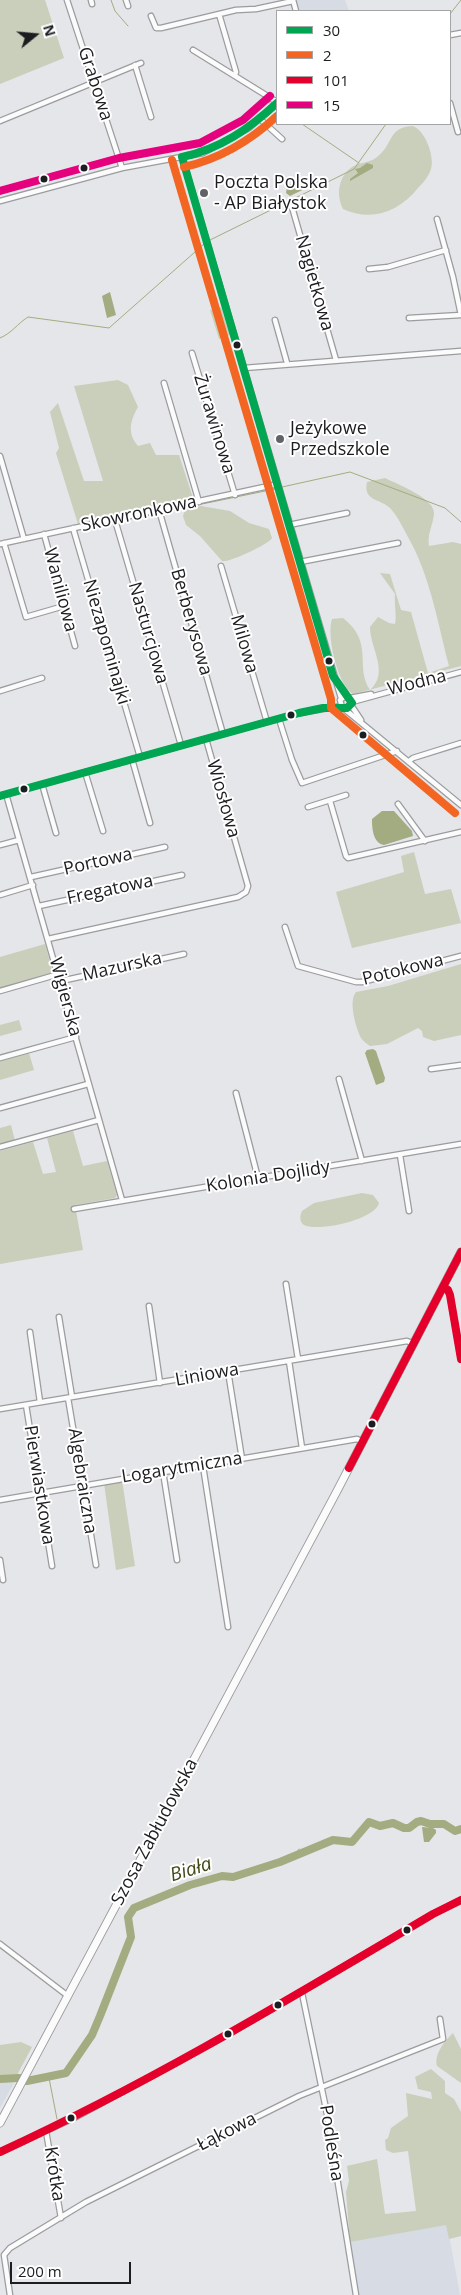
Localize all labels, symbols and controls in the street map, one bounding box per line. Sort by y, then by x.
north arrow [10,10,60,60]
legend [276,10,451,125]
text: 30 [323,20,340,40]
text: N [39,22,61,39]
street label: Grabowa [73,44,117,124]
text: 2 [323,45,332,65]
text: 101 [323,70,349,90]
text: 15 [323,95,340,115]
unlabelled marker [79,163,89,173]
place label: Poczta Polska - AP Białystok [214,172,328,214]
unlabelled marker [39,174,49,184]
marker: Poczta Polska - AP Białystok [198,187,210,199]
street label: Nagietkowa [290,233,338,333]
unlabelled marker [232,340,242,350]
street label: Żurawinowa [189,372,239,476]
place label: Jeżykowe Przedszkole [290,418,390,460]
marker: Jeżykowe Przedszkole [274,433,286,445]
street label: Skowronkowa [79,491,199,537]
street label: Waniliowa [38,546,82,634]
street label: Berberysowa [165,566,217,678]
street label: Niezapominajki [78,577,134,707]
street label: Nasturcjowa [123,580,173,686]
street label: Milowa [225,612,263,676]
unlabelled marker [324,656,334,666]
street label: Wodna [386,665,448,701]
unlabelled marker [286,710,296,720]
unlabelled marker [358,730,368,740]
street label: Wiosłowa [202,758,244,840]
unlabelled marker [19,784,29,794]
street label: Portowa [61,844,135,880]
street label: Fregatowa [65,870,155,910]
street label: Mazurska [80,947,164,987]
street label: Potokowa [360,949,446,991]
street label: Wigierska [44,955,86,1039]
street label: Kolonia Dojlidy [205,1157,331,1197]
street label: Liniowa [173,1359,241,1391]
unlabelled marker [367,1419,377,1429]
street label: Pierwiastkowa [19,1424,59,1546]
street label: Algebraiczna [63,1427,101,1535]
street label: Logarytmiczna [120,1448,244,1488]
street label: Szosa Zabłudowska [107,1755,203,1909]
water label: Biała [167,1853,215,1887]
unlabelled marker [402,1925,412,1935]
unlabelled marker [273,2000,283,2010]
unlabelled marker [223,2029,233,2039]
street label: Podleśna [314,2103,348,2183]
street label: Łąkowa [194,2108,260,2156]
unlabelled marker [66,2113,76,2123]
street label: Krótka [39,2145,69,2203]
scale bar [12,2252,134,2284]
text: 200 m [18,2261,62,2281]

